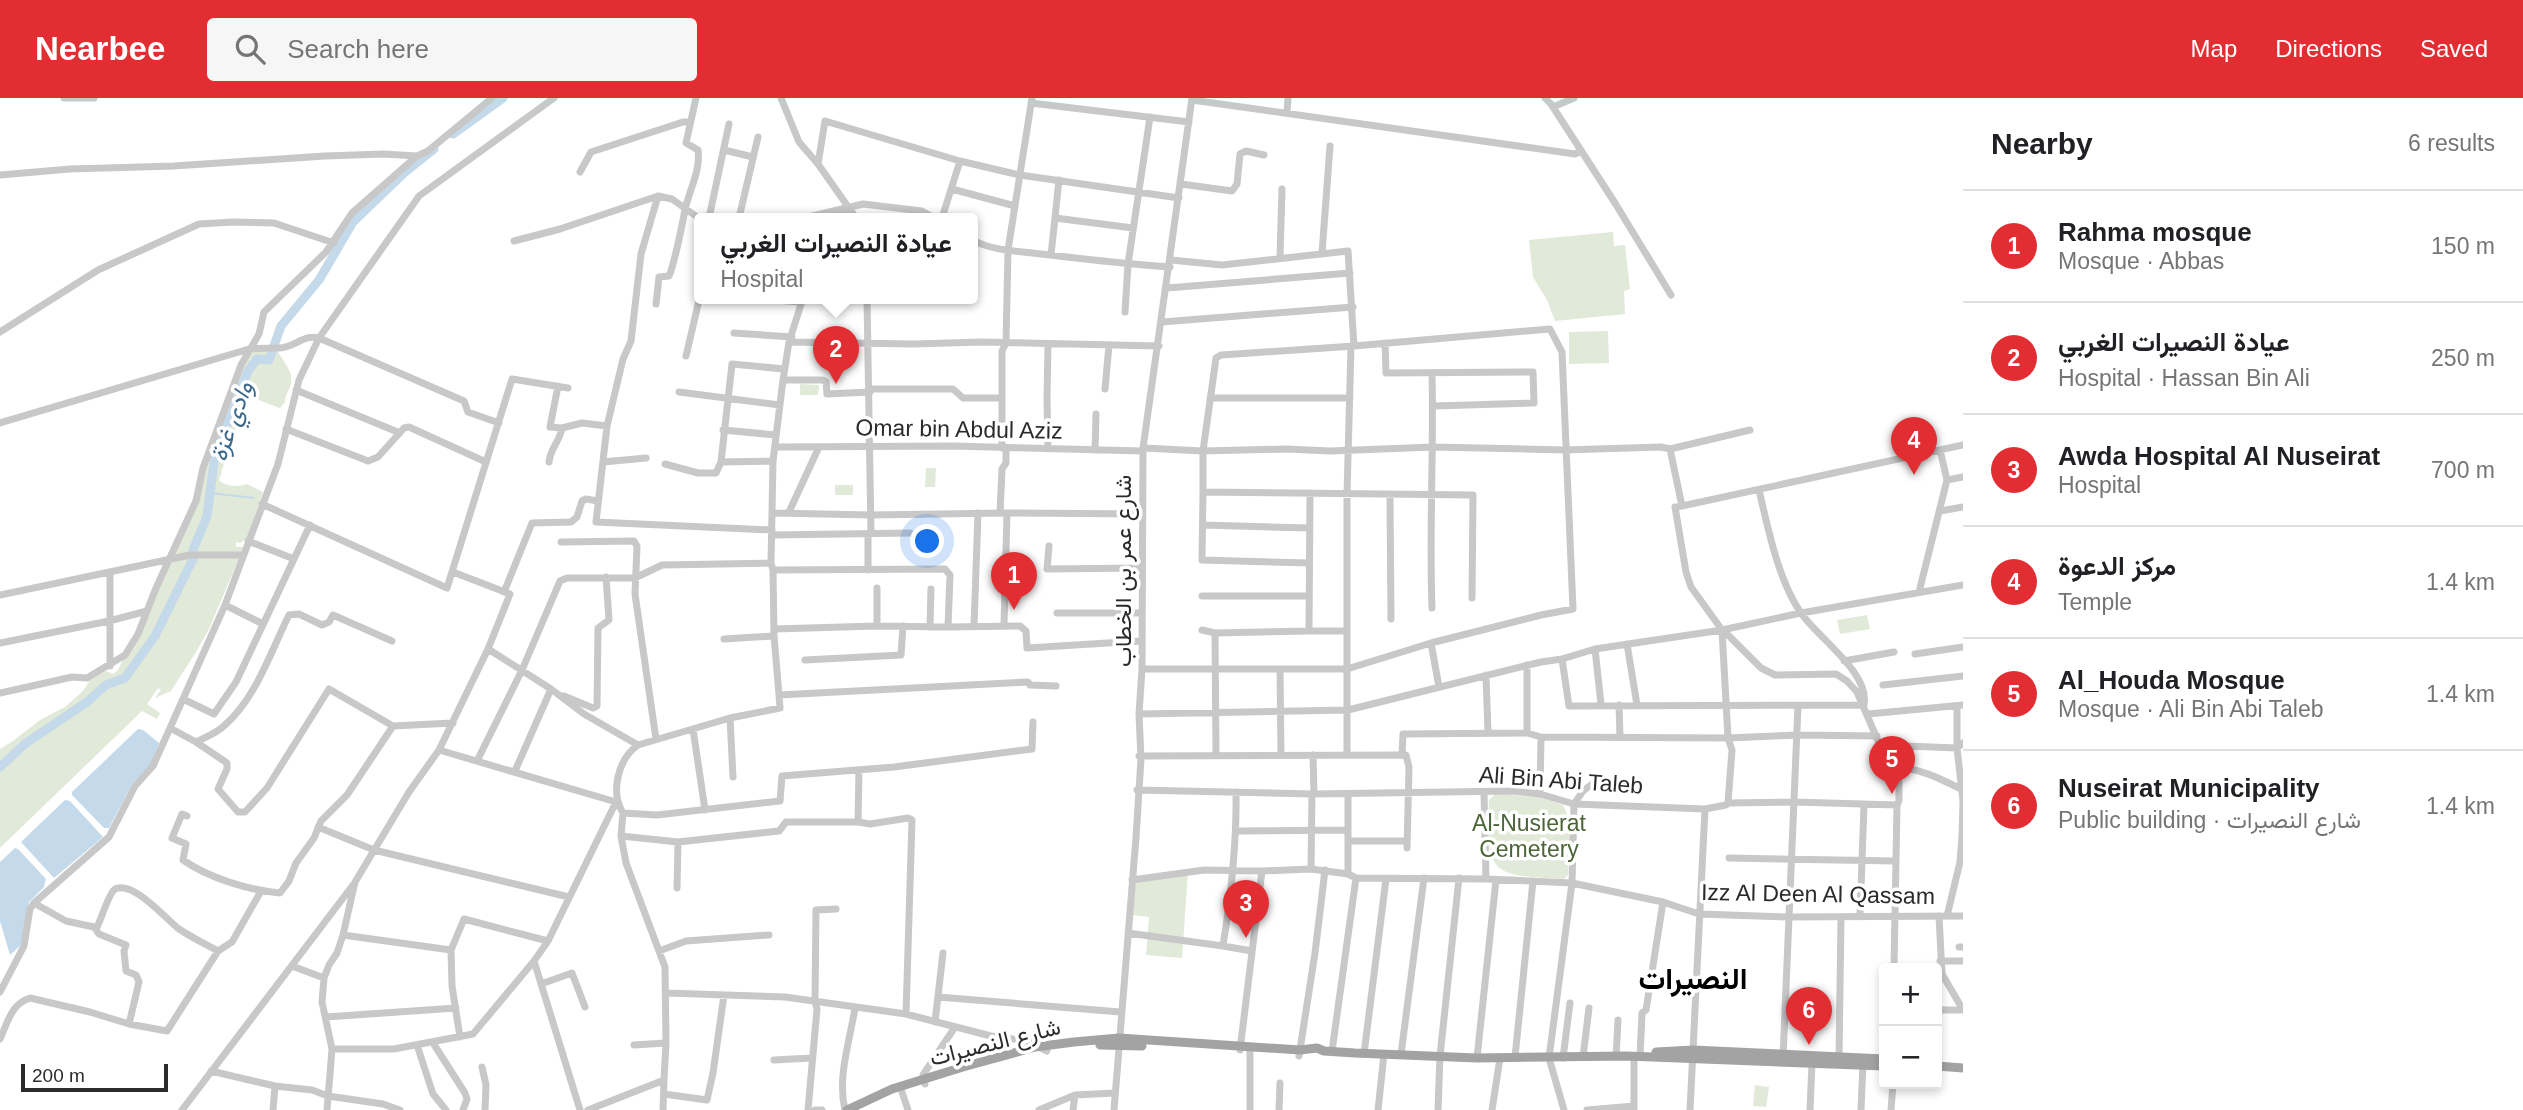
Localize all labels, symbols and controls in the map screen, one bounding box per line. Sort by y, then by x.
search box [207,18,697,81]
text: Nearbee [35,30,165,67]
icon: search [231,30,269,68]
text: Search here [287,34,429,64]
text: Map [2191,35,2237,62]
text: Directions [2275,35,2382,62]
text: Saved [2420,35,2488,62]
text: Nearby [1991,127,2093,160]
text: 6 results [2408,130,2495,156]
popup [694,213,978,304]
text: Rahma mosque [2058,217,2252,247]
text: عيادة النصيرات الغربي [720,228,952,258]
text: 1 [2008,233,2020,259]
text: 150 m [2431,233,2495,259]
text: Mosque · Abbas [2058,248,2224,274]
text: Hospital [720,266,803,292]
pin: 2 [813,326,859,384]
text: عيادة النصيرات الغربي [2058,327,2290,357]
text: 2 [2008,345,2020,371]
text: 250 m [2431,345,2495,371]
text: Hospital · Hassan Bin Ali [2058,365,2310,391]
water label: وادي غزة [204,377,264,466]
street label: Omar bin Abdul Aziz [855,414,1063,444]
pin: 4 [1891,417,1937,475]
text: Awda Hospital Al Nuseirat [2058,441,2380,471]
text: 3 [2008,457,2020,483]
text: 700 m [2431,457,2495,483]
text: Hospital [2058,472,2141,498]
street label: شارع عمر بن الخطاب [1110,475,1139,667]
your location [910,524,944,558]
text: مركز الدعوة [2058,551,2176,581]
pin: 1 [991,552,1037,610]
text: 4 [2008,569,2020,595]
text: 1.4 km [2426,569,2495,595]
text: Temple [2058,589,2132,615]
text: Al_Houda Mosque [2058,665,2285,695]
text: 5 [2008,681,2020,707]
text: 1.4 km [2426,681,2495,707]
text: Mosque · Ali Bin Abi Taleb [2058,696,2324,722]
pin: 5 [1869,736,1915,794]
street label: Ali Bin Abi Taleb [1478,761,1644,799]
text: Nuseirat Municipality [2058,773,2320,803]
text: 6 [2008,793,2020,819]
text: 1.4 km [2426,793,2495,819]
text: Public building · شارع النصيرات [2058,807,2361,833]
park label: Al-Nusierat Cemetery [1472,810,1586,862]
street label: Izz Al Deen Al Qassam [1701,879,1935,909]
pin: 3 [1223,880,1269,938]
district label: النصيرات [1638,962,1748,997]
map controls [1879,963,1942,1089]
button: + [1879,963,1942,1026]
pin: 6 [1786,987,1832,1045]
street label: شارع النصيرات [927,1013,1064,1074]
button: − [1879,1026,1942,1089]
scale bar [21,1061,168,1093]
text: 200 m [32,1065,85,1086]

